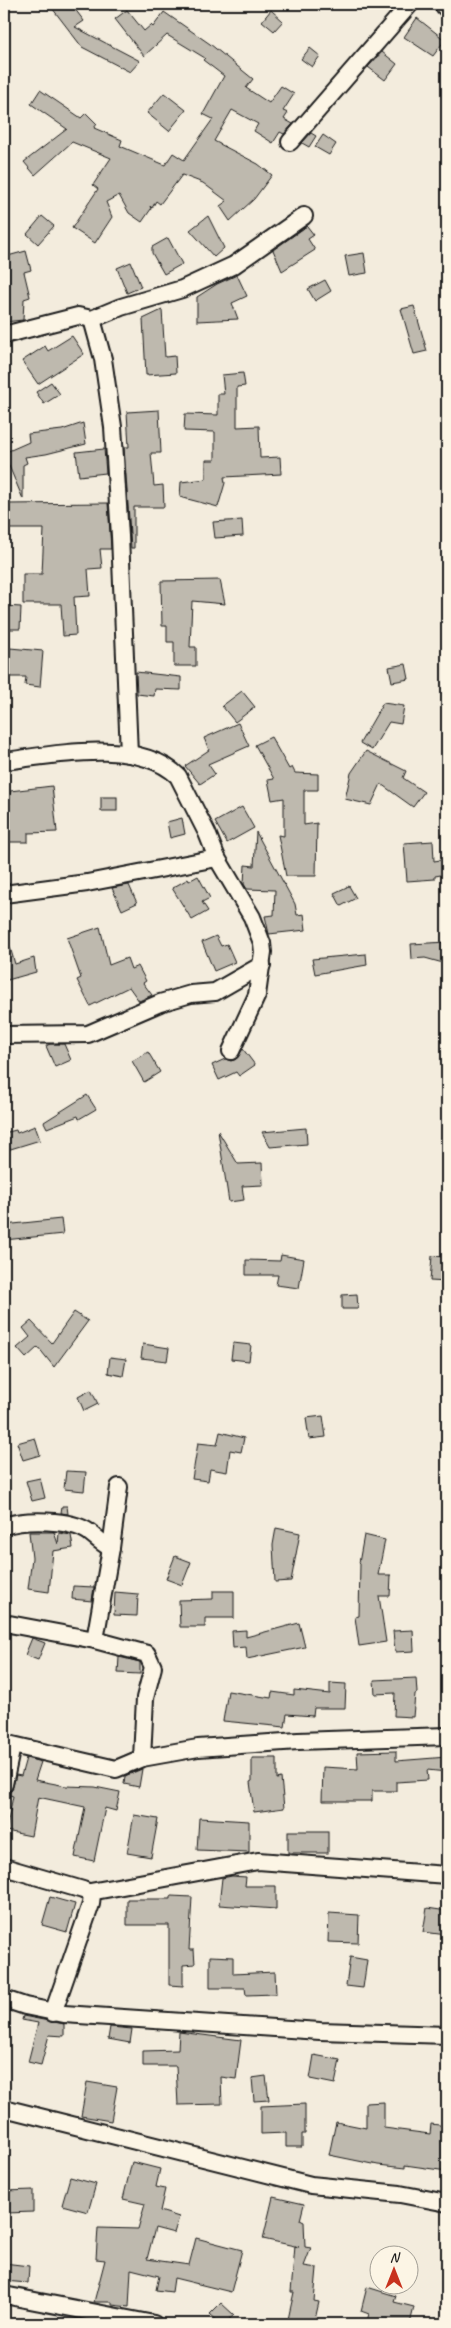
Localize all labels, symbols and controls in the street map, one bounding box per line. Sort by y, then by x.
north arrow [368,2246,418,2296]
text: N [390,2249,401,2266]

